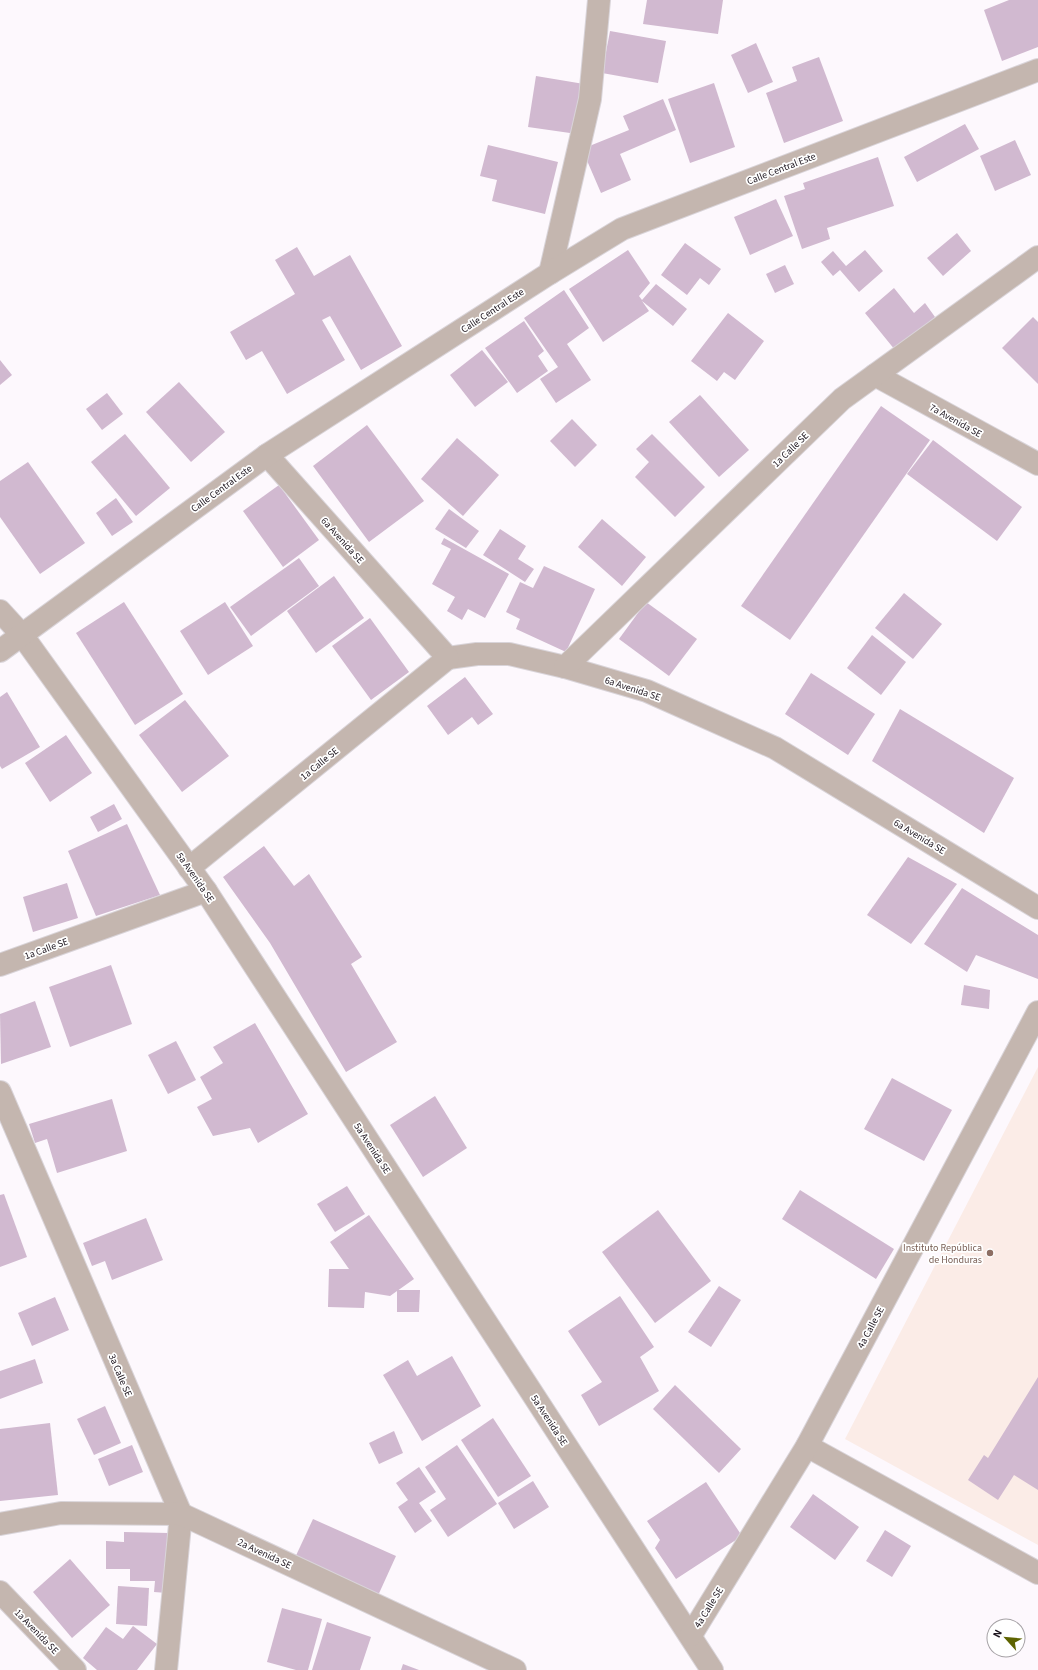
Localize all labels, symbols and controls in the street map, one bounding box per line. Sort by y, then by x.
street label: Calle Central Este [745,149,818,188]
street label: Calle Central Este [458,285,527,336]
street label: 7a Avenida SE [927,401,984,441]
street label: 1a Calle SE [769,429,812,471]
street label: Calle Central Este [188,462,255,516]
street label: 6a Avenida SE [318,514,367,567]
street label: 6a Avenida SE [603,673,662,705]
street label: 1a Calle SE [298,744,342,784]
street label: 6a Avenida SE [891,816,948,858]
street label: 5a Avenida SE [173,850,218,905]
street label: 1a Calle SE [23,935,70,963]
street label: 5a Avenida SE [350,1120,394,1177]
place label: Instituto República de Honduras [903,1241,982,1267]
marker: Instituto República de Honduras [985,1248,995,1258]
street label: 4a Calle SE [854,1304,888,1351]
street label: 3a Calle SE [105,1352,135,1399]
street label: 5a Avenida SE [527,1392,571,1449]
street label: 2a Avenida SE [235,1535,294,1573]
street label: 4a Calle SE [691,1585,727,1631]
street label: 1a Avenida SE [11,1606,61,1657]
north arrow [986,1618,1026,1658]
text: N [989,1627,1006,1640]

